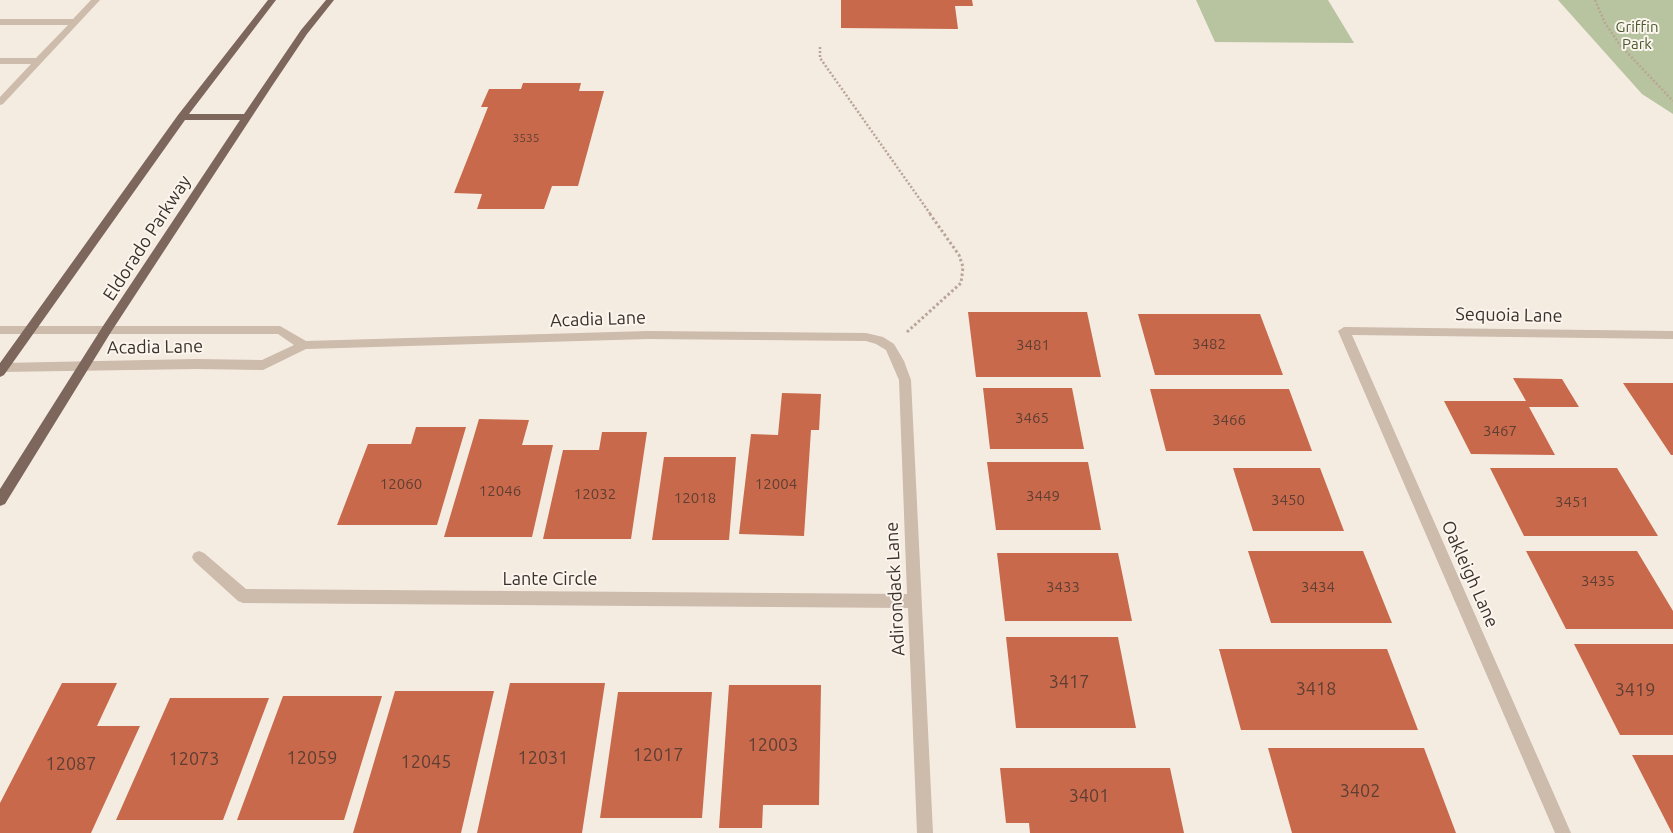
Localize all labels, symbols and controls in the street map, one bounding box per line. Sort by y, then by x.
park label: Griffin Park [1616,18,1658,53]
house number: 3535 [512,131,540,145]
street label: Eldorado Parkway [99,171,195,305]
street label: Sequoia Lane [1455,303,1563,327]
street label: Acadia Lane [550,307,646,331]
street label: Acadia Lane [107,335,203,359]
house number: 3482 [1192,335,1226,353]
house number: 3481 [1016,336,1050,354]
house number: 3465 [1015,409,1049,427]
house number: 3466 [1212,411,1246,429]
house number: 3467 [1483,422,1517,440]
house number: 12060 [380,475,422,493]
house number: 12004 [755,475,797,493]
house number: 12046 [479,482,521,500]
house number: 12032 [574,485,616,503]
house number: 3449 [1026,487,1060,505]
house number: 12018 [674,489,716,507]
house number: 3450 [1271,491,1305,509]
house number: 3451 [1555,493,1589,511]
street label: Oakleigh Lane [1437,517,1503,631]
street label: Adirondack Lane [881,521,909,657]
street label: Lante Circle [502,568,598,590]
house number: 3435 [1581,572,1615,590]
house number: 3433 [1046,578,1080,596]
house number: 3434 [1301,578,1335,596]
house number: 3417 [1049,671,1089,693]
house number: 3418 [1296,678,1336,700]
house number: 3419 [1615,679,1655,701]
house number: 12003 [748,734,798,756]
house number: 12017 [633,744,683,766]
house number: 12059 [287,747,337,769]
house number: 12031 [518,747,568,769]
house number: 12073 [169,748,219,770]
house number: 12045 [401,751,451,773]
house number: 12087 [46,753,96,775]
house number: 3402 [1340,780,1380,802]
house number: 3401 [1069,785,1109,807]

